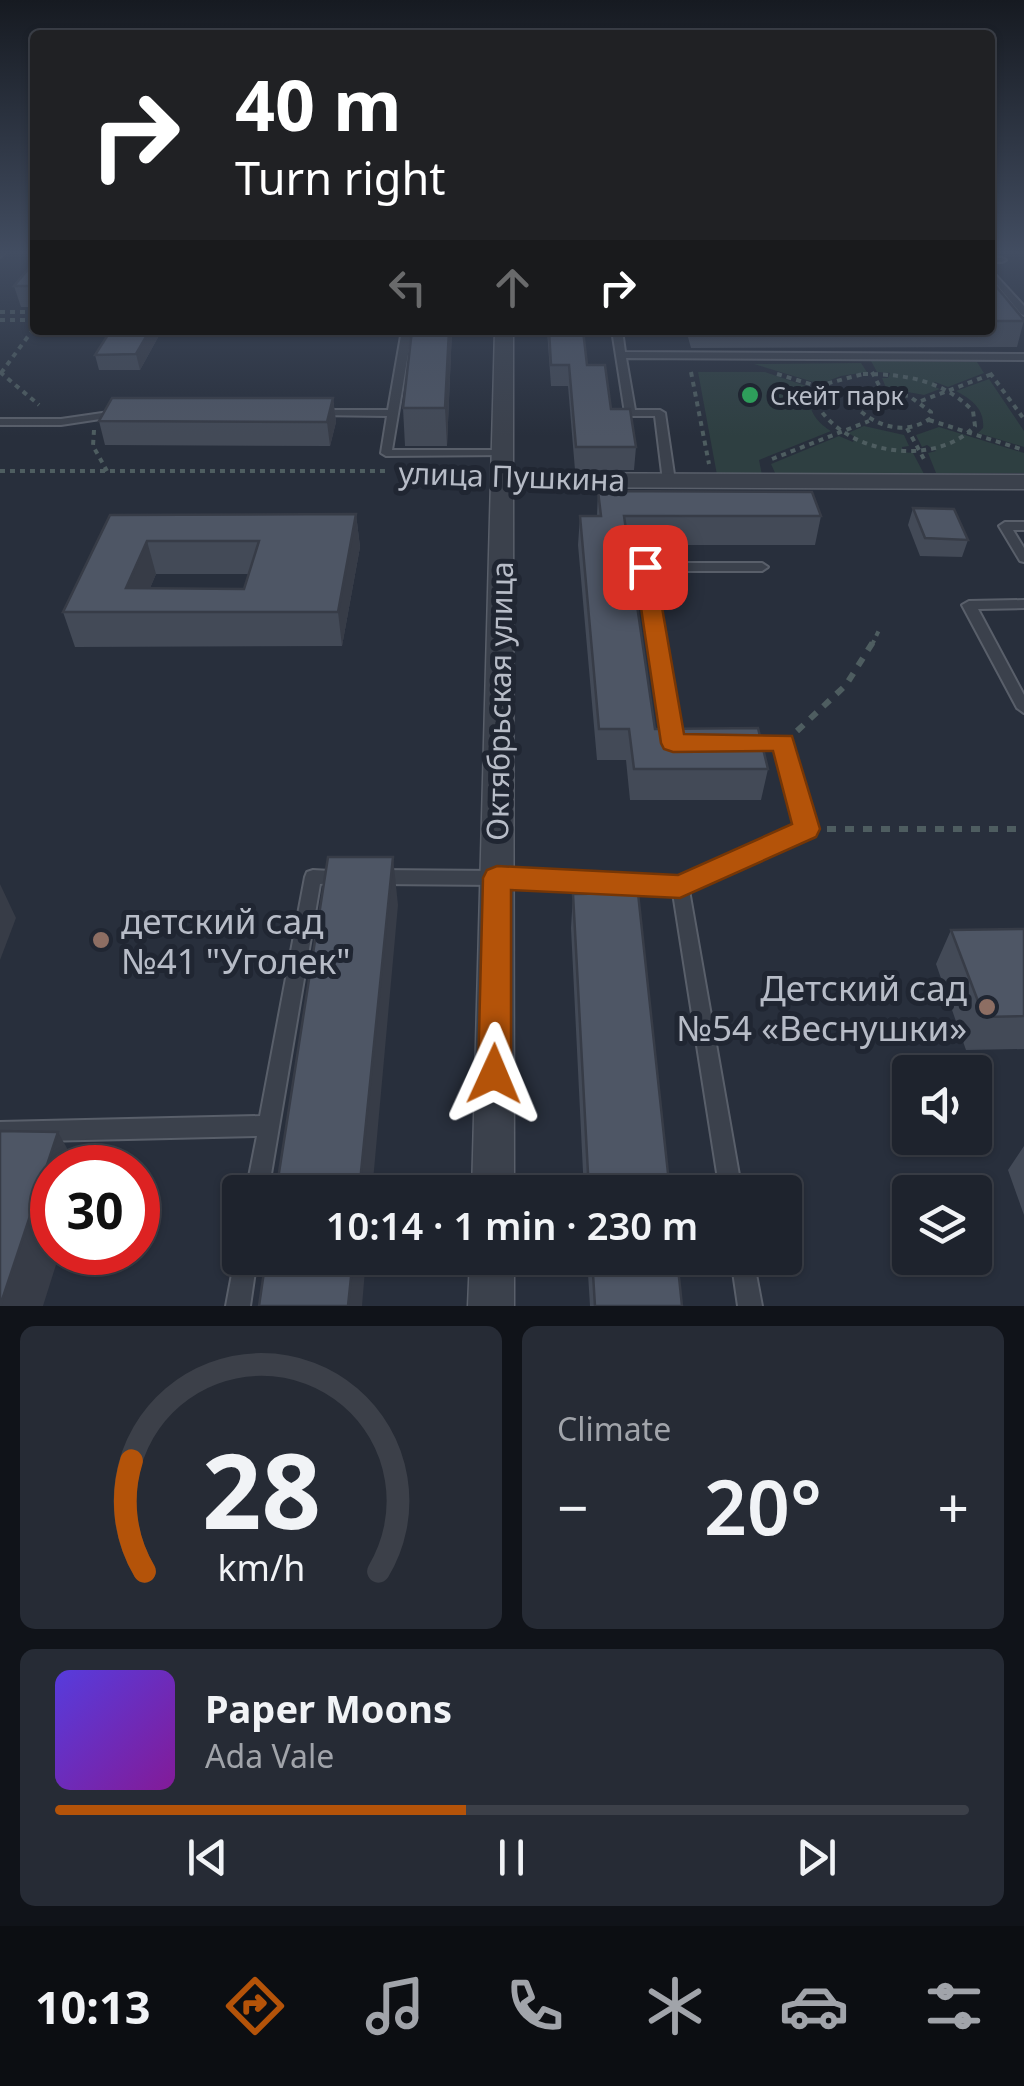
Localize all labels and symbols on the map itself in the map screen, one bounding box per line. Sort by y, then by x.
place label: Скейт парк [770,378,904,412]
marker: Скейт парк [739,384,761,406]
street label: улица Пушкина [398,452,626,500]
pin [603,525,688,610]
street label: Октябрьская улица [476,561,522,841]
place label: детский сад №41 "Уголек" [121,897,351,984]
marker: детский сад №41 "Уголек" [90,929,112,951]
place label: Детский сад №54 «Веснушки» [676,964,967,1051]
marker: Детский сад №54 «Веснушки» [976,996,998,1018]
position arrow [442,1022,546,1126]
speed limit sign: 30 [30,1145,160,1275]

